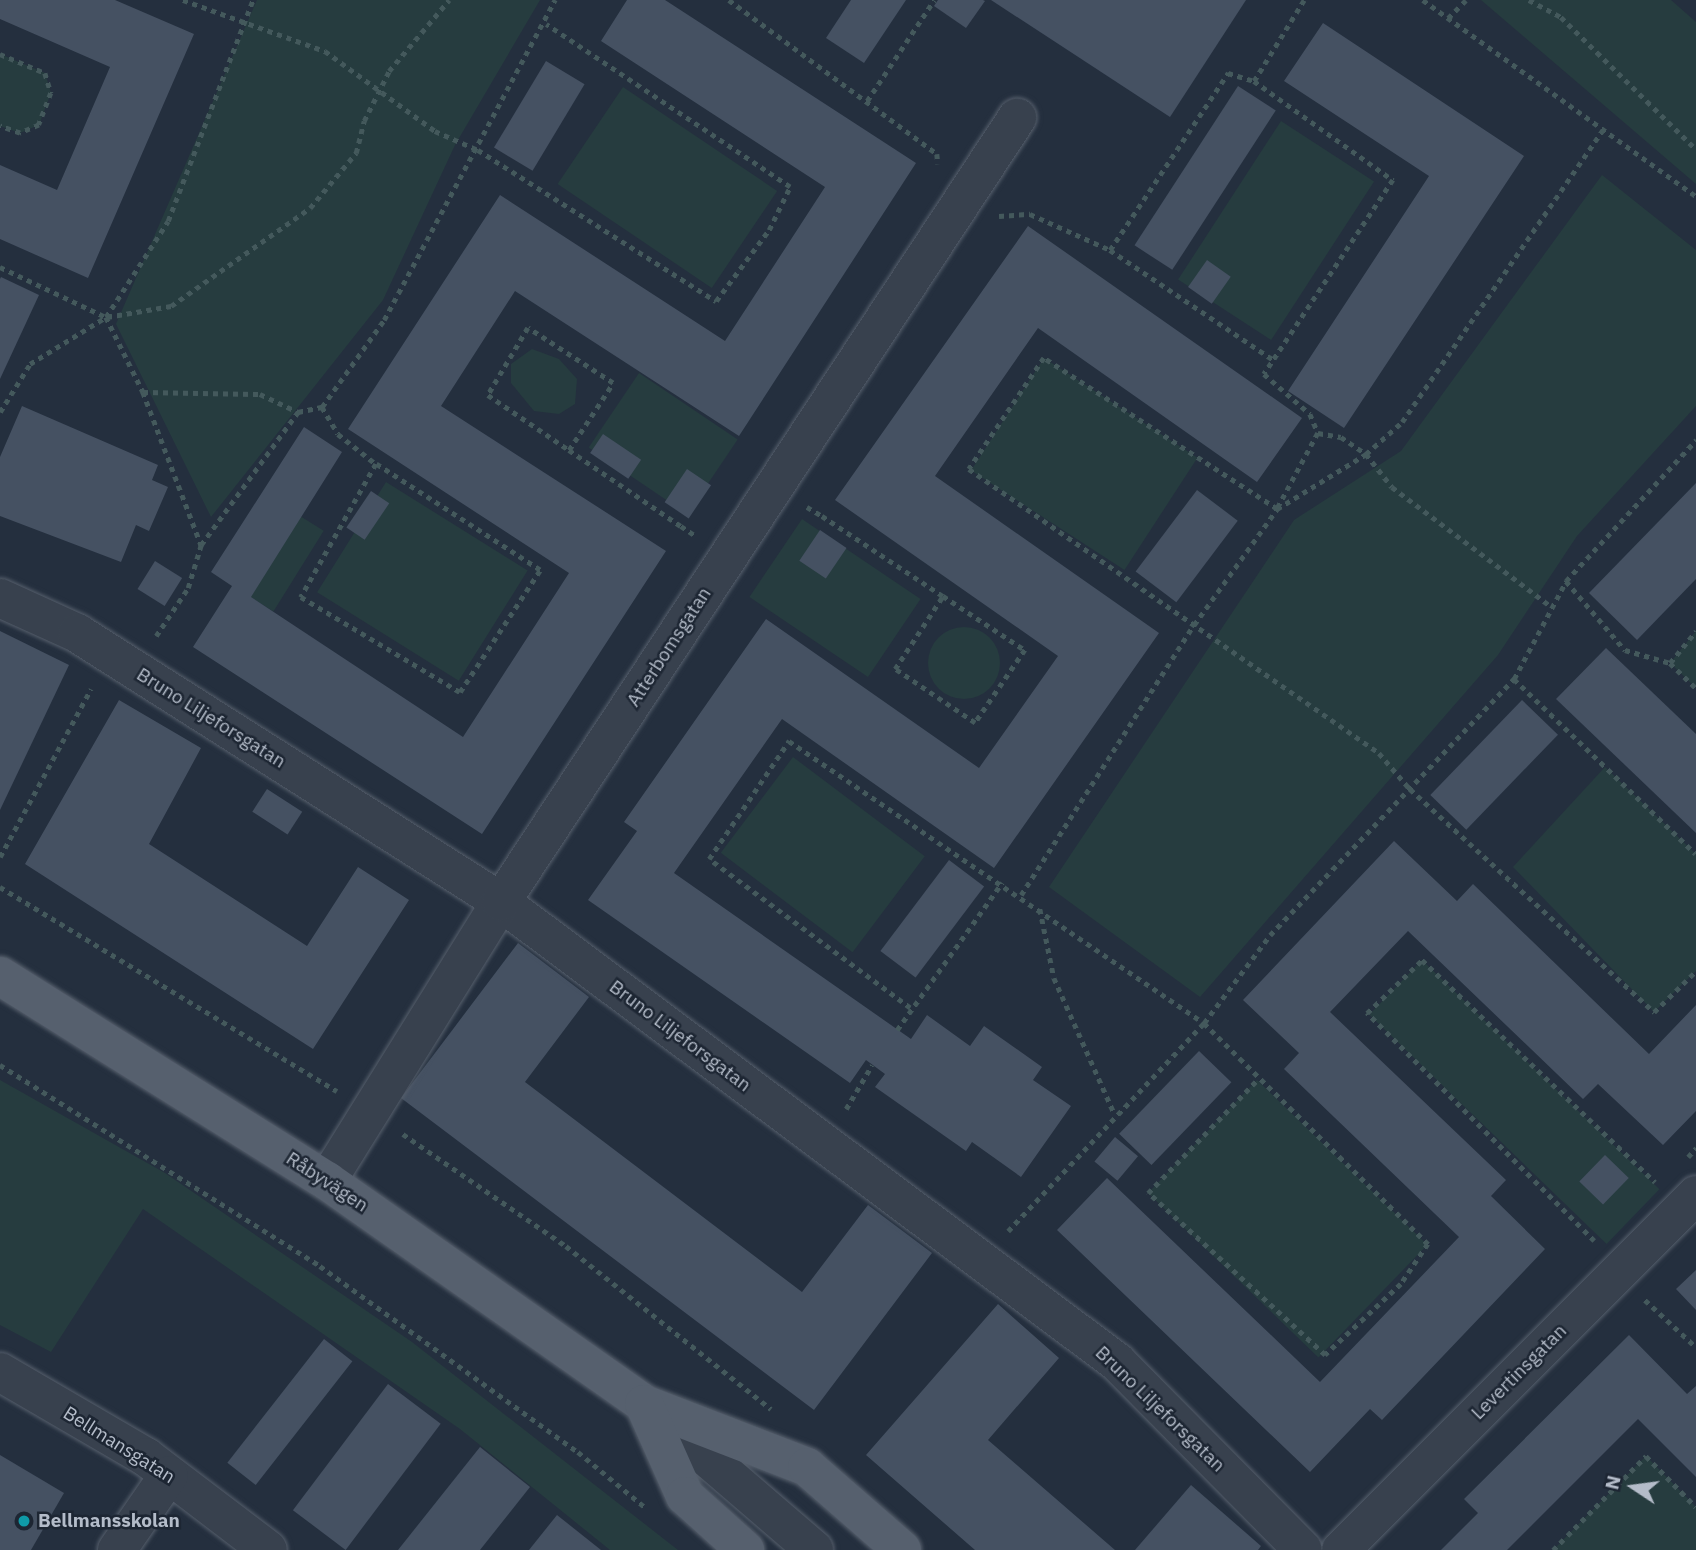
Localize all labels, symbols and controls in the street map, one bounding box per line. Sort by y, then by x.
street label: Atterbomsgatan [622,583,716,711]
street label: Bruno Liljeforsgatan [132,663,290,773]
street label: Bruno Liljeforsgatan [605,975,755,1097]
street label: Råbyvägen [282,1147,372,1217]
street label: Levertinsgatan [1467,1320,1571,1424]
street label: Bruno Liljeforsgatan [1091,1341,1229,1477]
street label: Bellmansgatan [59,1402,179,1488]
north arrow [1598,1452,1668,1522]
text: N [1599,1473,1626,1492]
place label: Bellmansskolan [38,1510,180,1532]
marker: Bellmansskolan [16,1513,32,1529]

